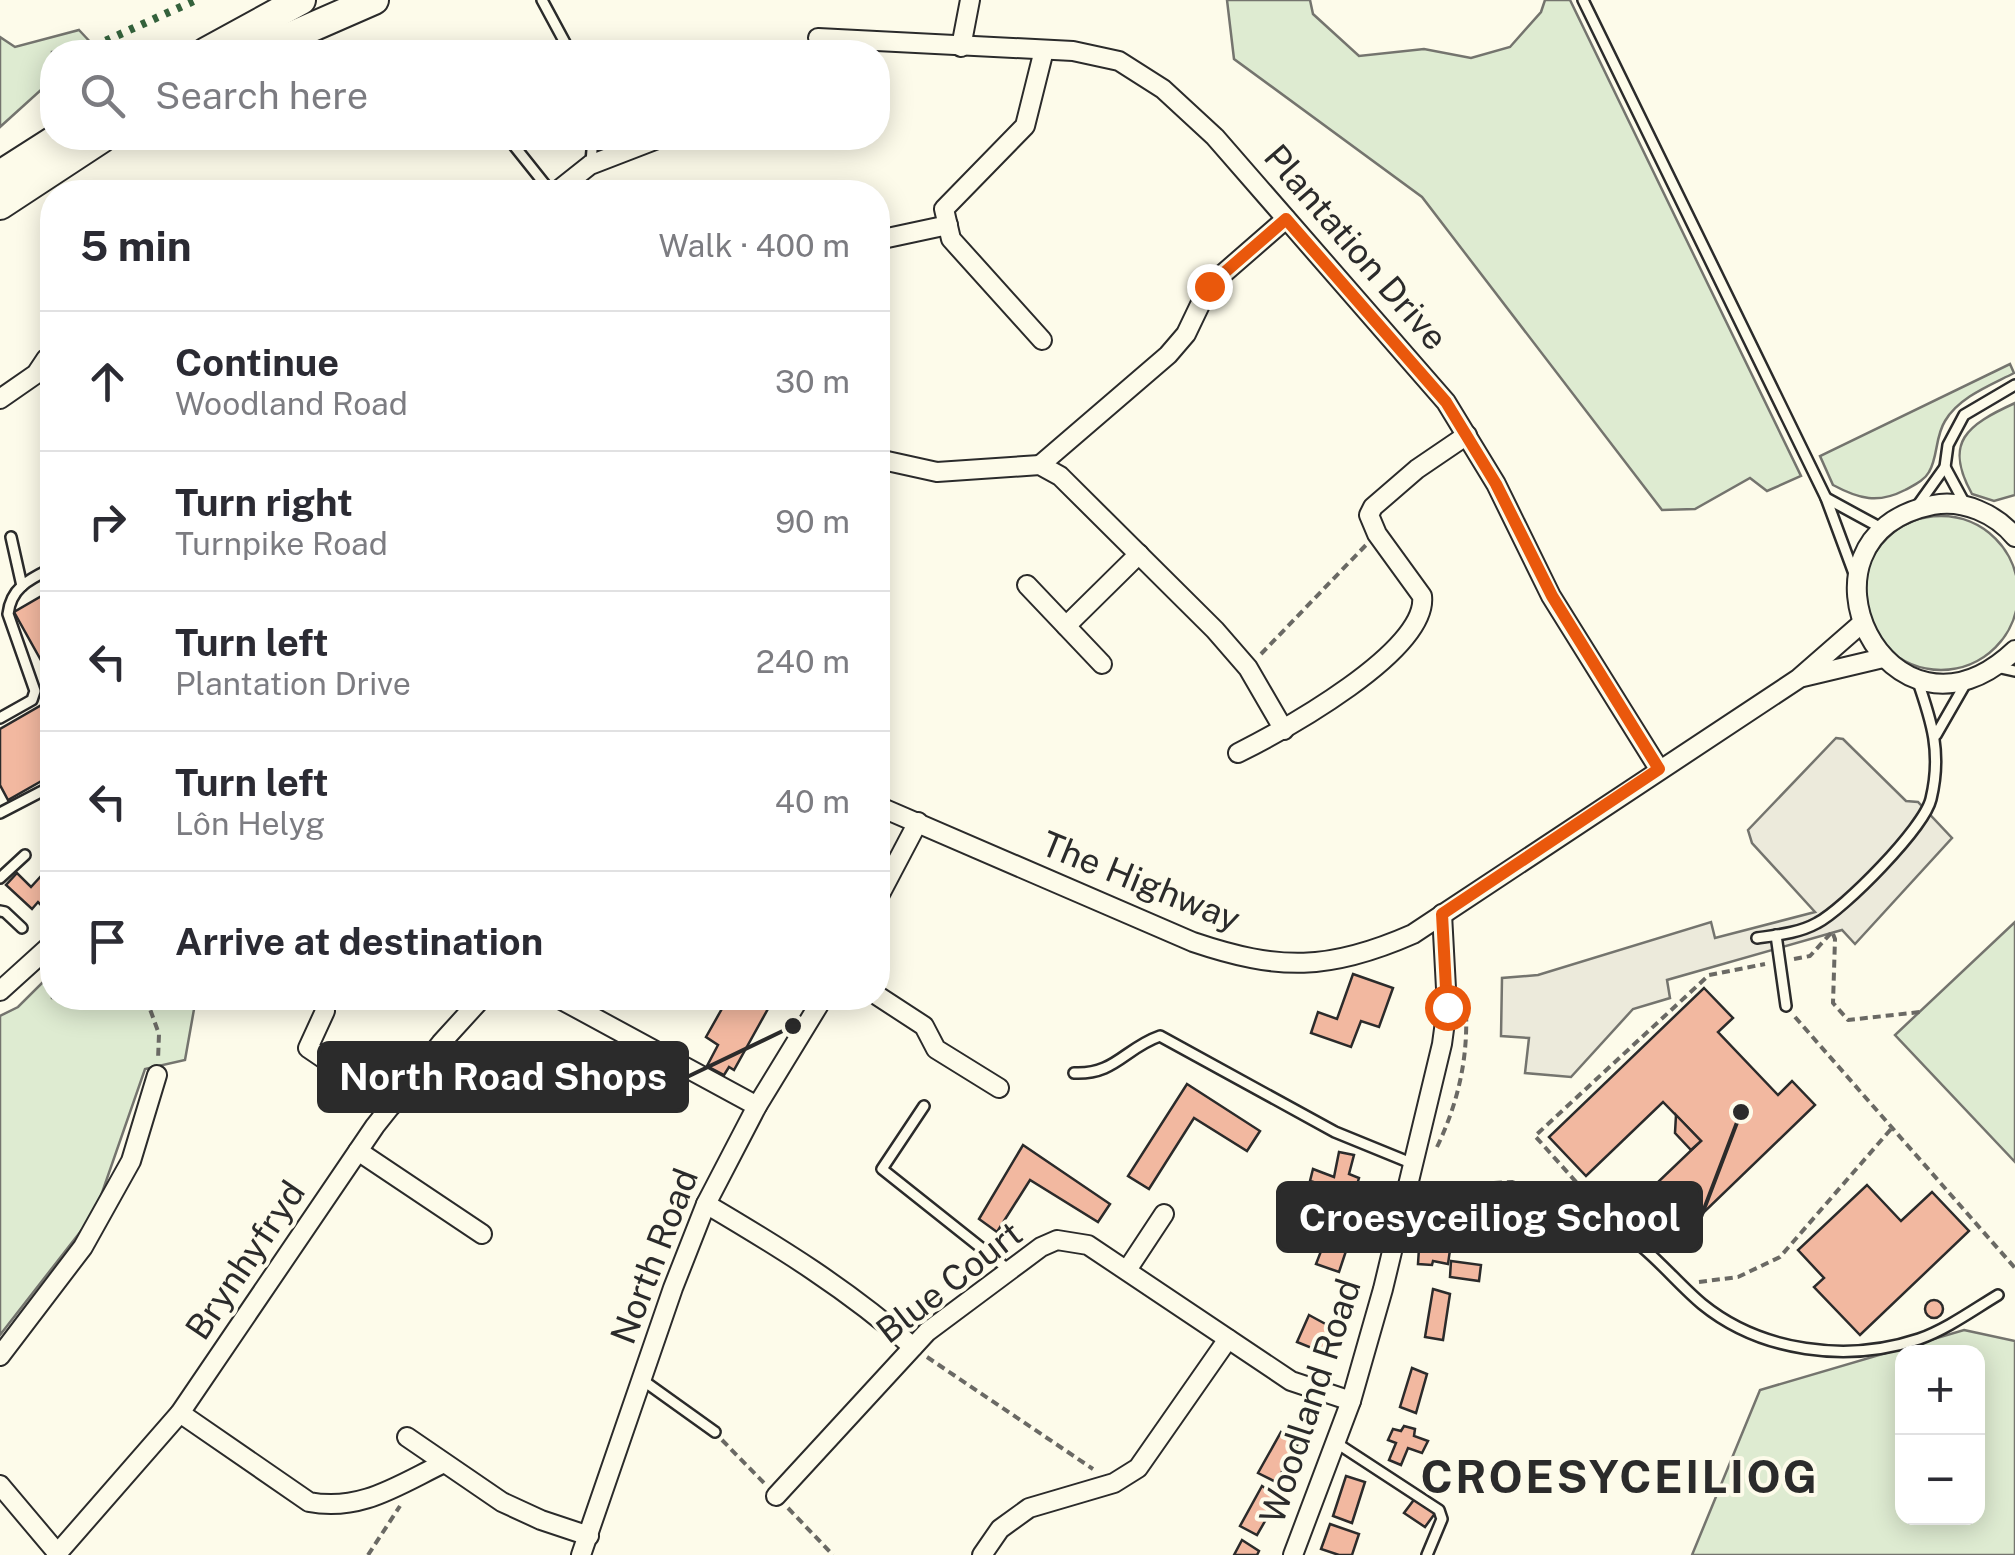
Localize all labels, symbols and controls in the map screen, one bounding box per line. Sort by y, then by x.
search box [40,40,890,150]
icon: search [75,68,130,123]
text: Search here [155,73,368,118]
street label: Plantation Drive [1256,136,1456,358]
text: 5 min [80,221,192,270]
text: Walk · 400 m [658,227,850,264]
route end [1187,264,1233,310]
text: Continue [175,340,339,385]
icon: ahead [80,354,135,409]
text: 30 m [775,363,850,400]
text: Woodland Road [175,385,408,422]
text: Turn right [175,480,353,525]
icon: right [80,494,135,549]
text: 90 m [775,503,850,540]
text: Turnpike Road [175,525,388,562]
text: Turn left [175,620,329,665]
icon: left [80,634,135,689]
text: 240 m [756,643,850,680]
text: Plantation Drive [175,665,411,702]
text: Turn left [175,760,329,805]
icon: left [80,774,135,829]
text: 40 m [775,783,850,820]
text: Lôn Helyg [175,805,325,842]
street label: The Highway [1036,823,1246,939]
icon: arrive [80,914,135,969]
text: Arrive at destination [175,919,543,964]
route start [1425,985,1471,1031]
callout: North Road Shops [319,1043,687,1111]
text: North Road Shops [339,1054,667,1099]
street label: North Road [602,1163,706,1349]
street label: Brynhyfryd [177,1173,313,1347]
callout: Croesyceiliog School [1278,1183,1701,1251]
text: Croesyceiliog School [1299,1195,1681,1240]
street label: Blue Court [868,1213,1030,1351]
street label: Woodland Road [1251,1274,1369,1528]
map controls [1895,1345,1985,1525]
button: + [1895,1345,1985,1435]
button: − [1895,1435,1985,1525]
district label: CROESYCEILIOG [1420,1450,1820,1503]

